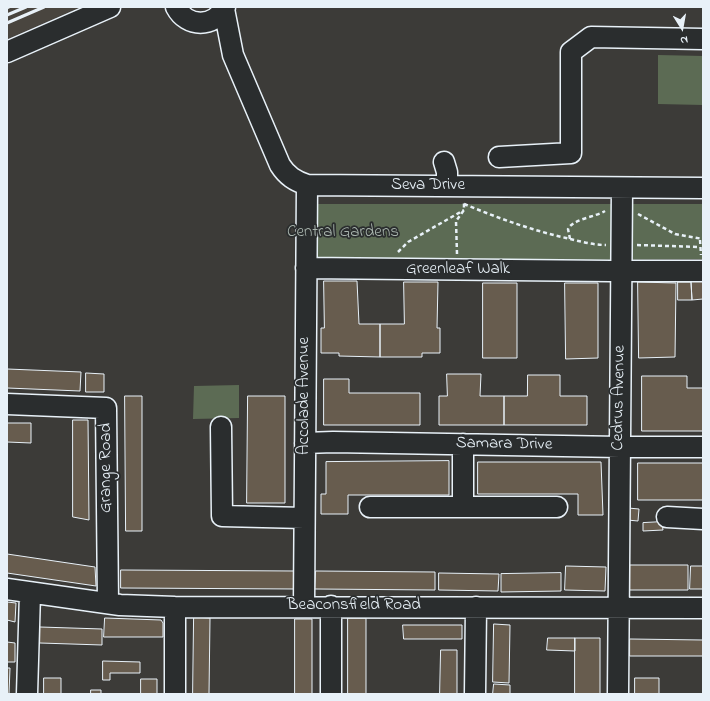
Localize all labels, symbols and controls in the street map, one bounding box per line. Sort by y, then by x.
north arrow [662,8,702,48]
text: N [679,31,689,48]
street label: Seva Drive [391,176,465,196]
park label: Central Gardens [287,223,399,243]
street label: Greenleaf Walk [406,260,510,280]
street label: Accolade Avenue [295,337,315,455]
street label: Cedrus Avenue [609,345,631,451]
street label: Grange Road [97,423,117,513]
street label: Samara Drive [455,434,553,456]
street label: Beaconsfield Road [287,596,421,616]

